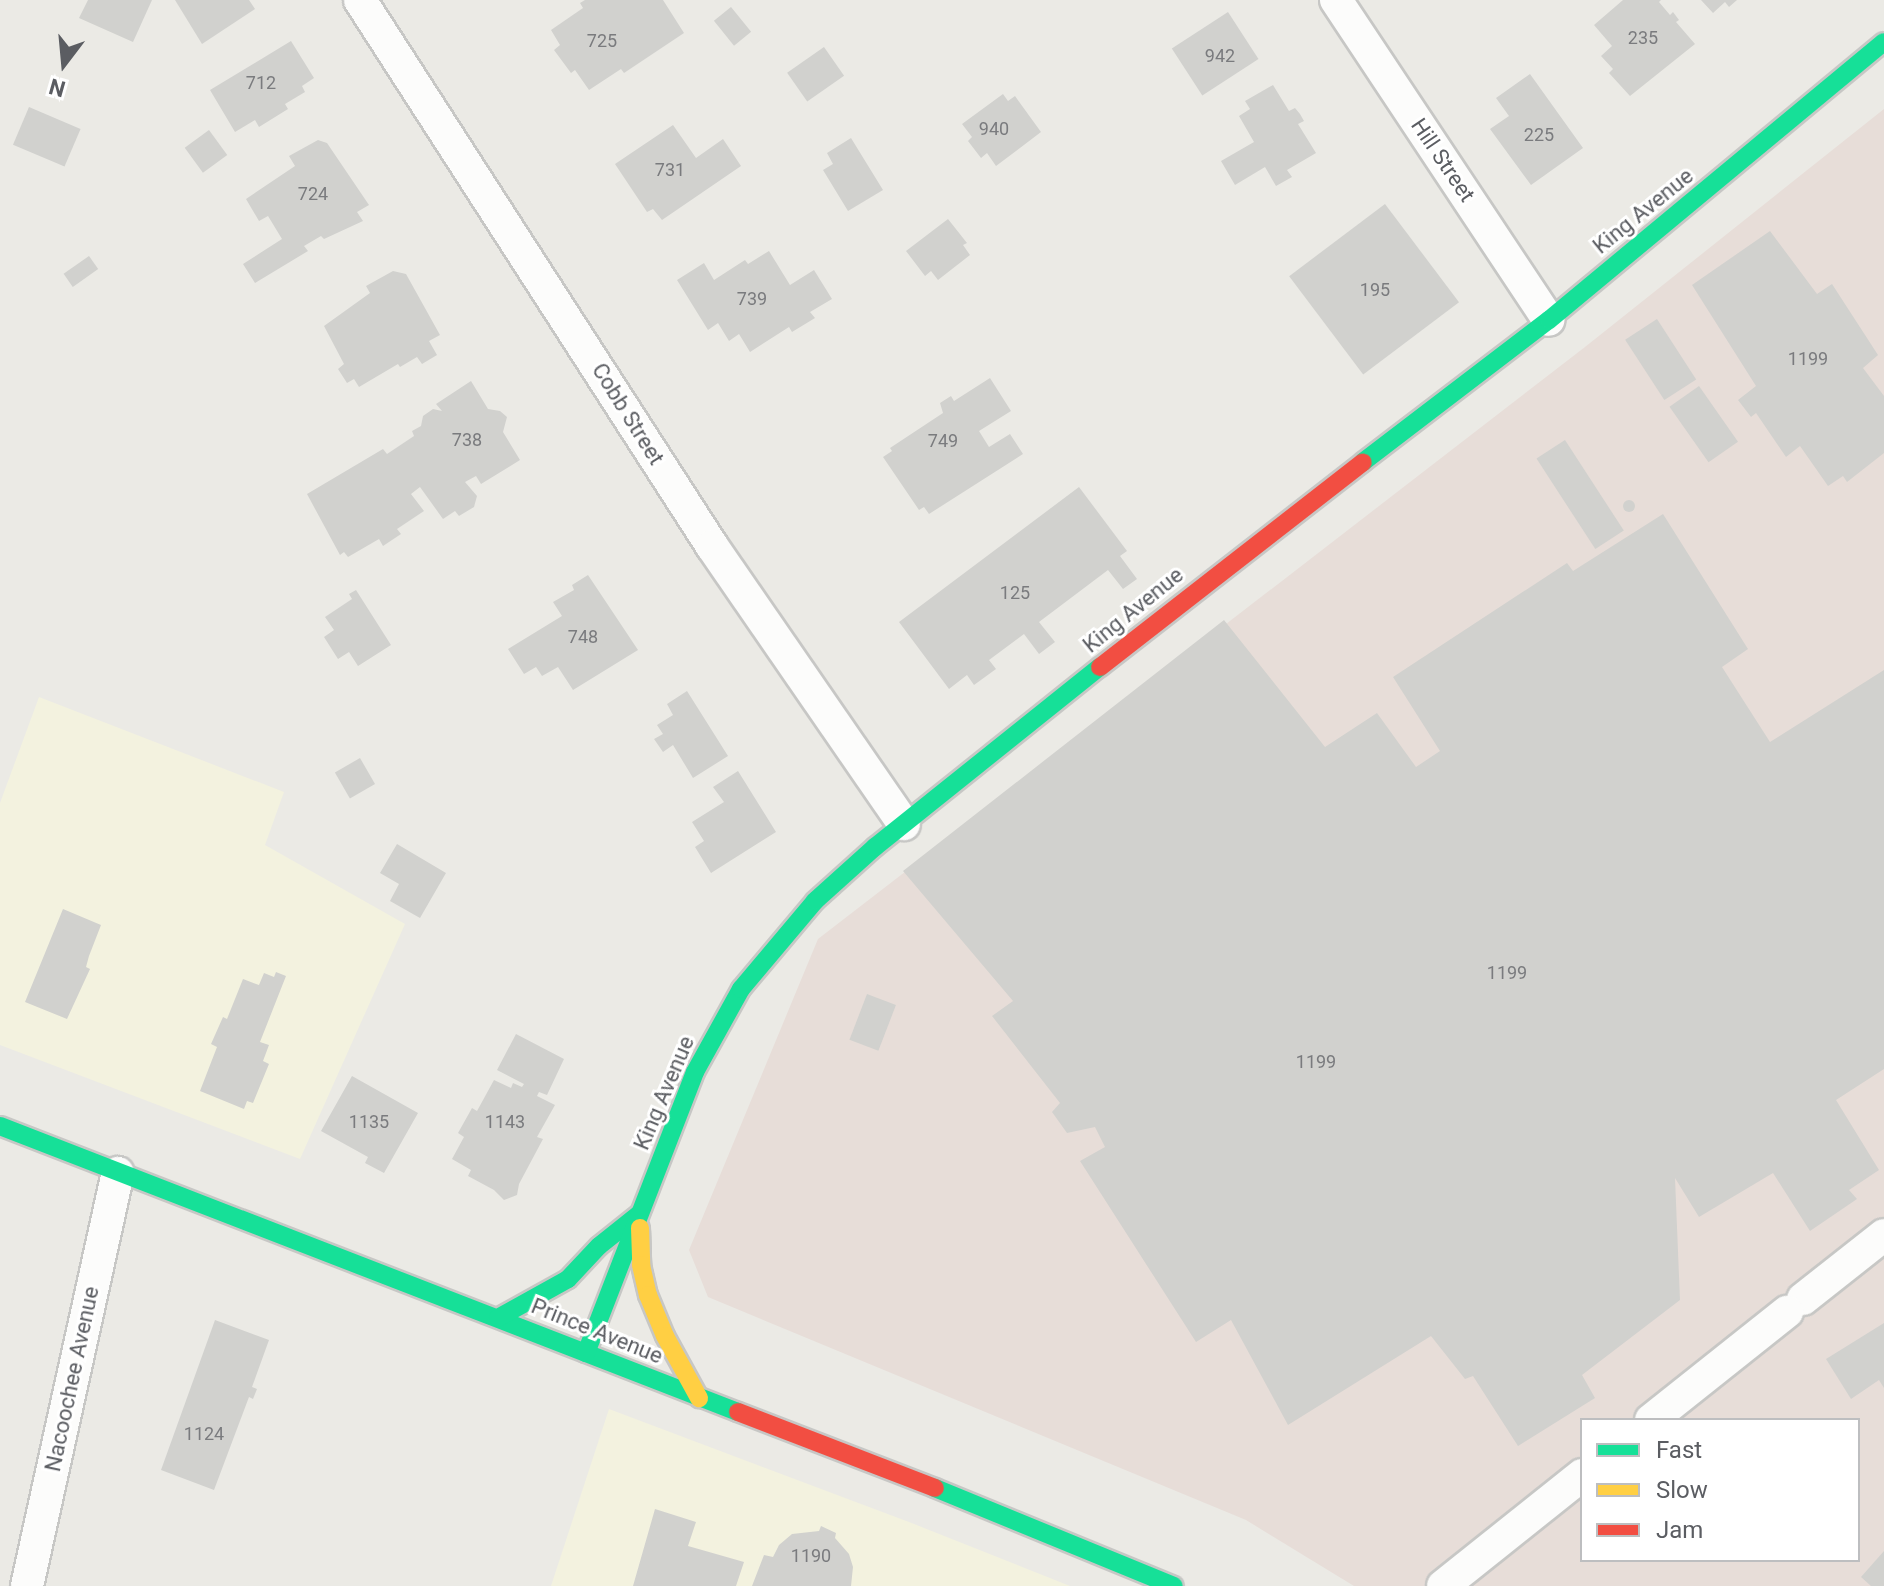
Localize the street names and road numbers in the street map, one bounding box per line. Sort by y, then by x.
street label: Hill Street [1405,113,1481,207]
street label: King Avenue [1588,163,1698,259]
street label: Cobb Street [586,358,670,470]
street label: King Avenue [1078,562,1188,658]
street label: King Avenue [628,1032,700,1154]
street label: Nacoochee Avenue [39,1284,105,1474]
street label: Prince Avenue [527,1293,667,1369]

